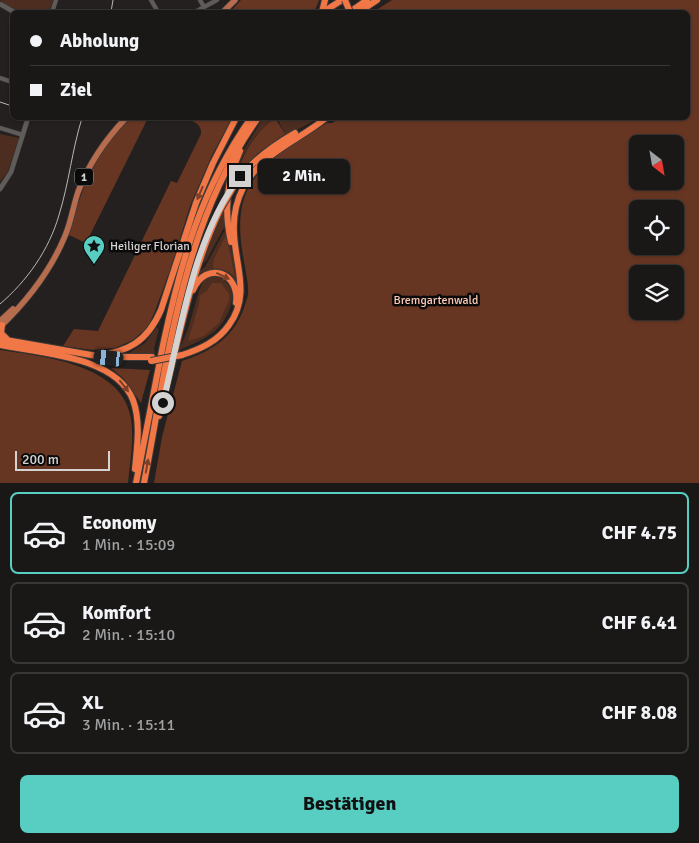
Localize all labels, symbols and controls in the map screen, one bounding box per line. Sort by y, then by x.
text: Abholung [60,29,139,53]
text: Ziel [60,78,92,102]
north arrow [629,135,684,190]
map controls [629,135,684,320]
callout: 2 Min. [258,158,350,194]
route end [229,165,251,187]
text: 2 Min. [282,166,326,186]
road number: 1 [75,168,93,186]
one-way arrow [195,186,203,200]
button: locate [629,200,684,255]
place icon: Heiliger Florian [82,234,106,265]
place label: Heiliger Florian [110,239,190,254]
button: layers [629,265,684,320]
one-way arrow [215,272,230,281]
park label: Bremgartenwald [394,293,478,308]
car [93,349,124,367]
one-way arrow [119,380,129,393]
route start [152,392,174,414]
scale bar [15,448,110,471]
text: 200 m [22,451,59,468]
one-way arrow [144,457,152,473]
icon: car [22,511,67,556]
text: Economy [82,511,156,535]
text: CHF 4.75 [602,521,677,545]
text: 1 Min. · 15:09 [82,535,175,555]
icon: car [22,601,67,646]
text: Komfort [82,601,151,625]
text: CHF 6.41 [602,611,677,635]
text: 2 Min. · 15:10 [82,625,175,645]
icon: car [22,691,67,736]
text: XL [82,691,104,715]
text: CHF 8.08 [602,701,677,725]
text: 3 Min. · 15:11 [82,715,175,735]
button: Bestätigen [20,775,679,833]

